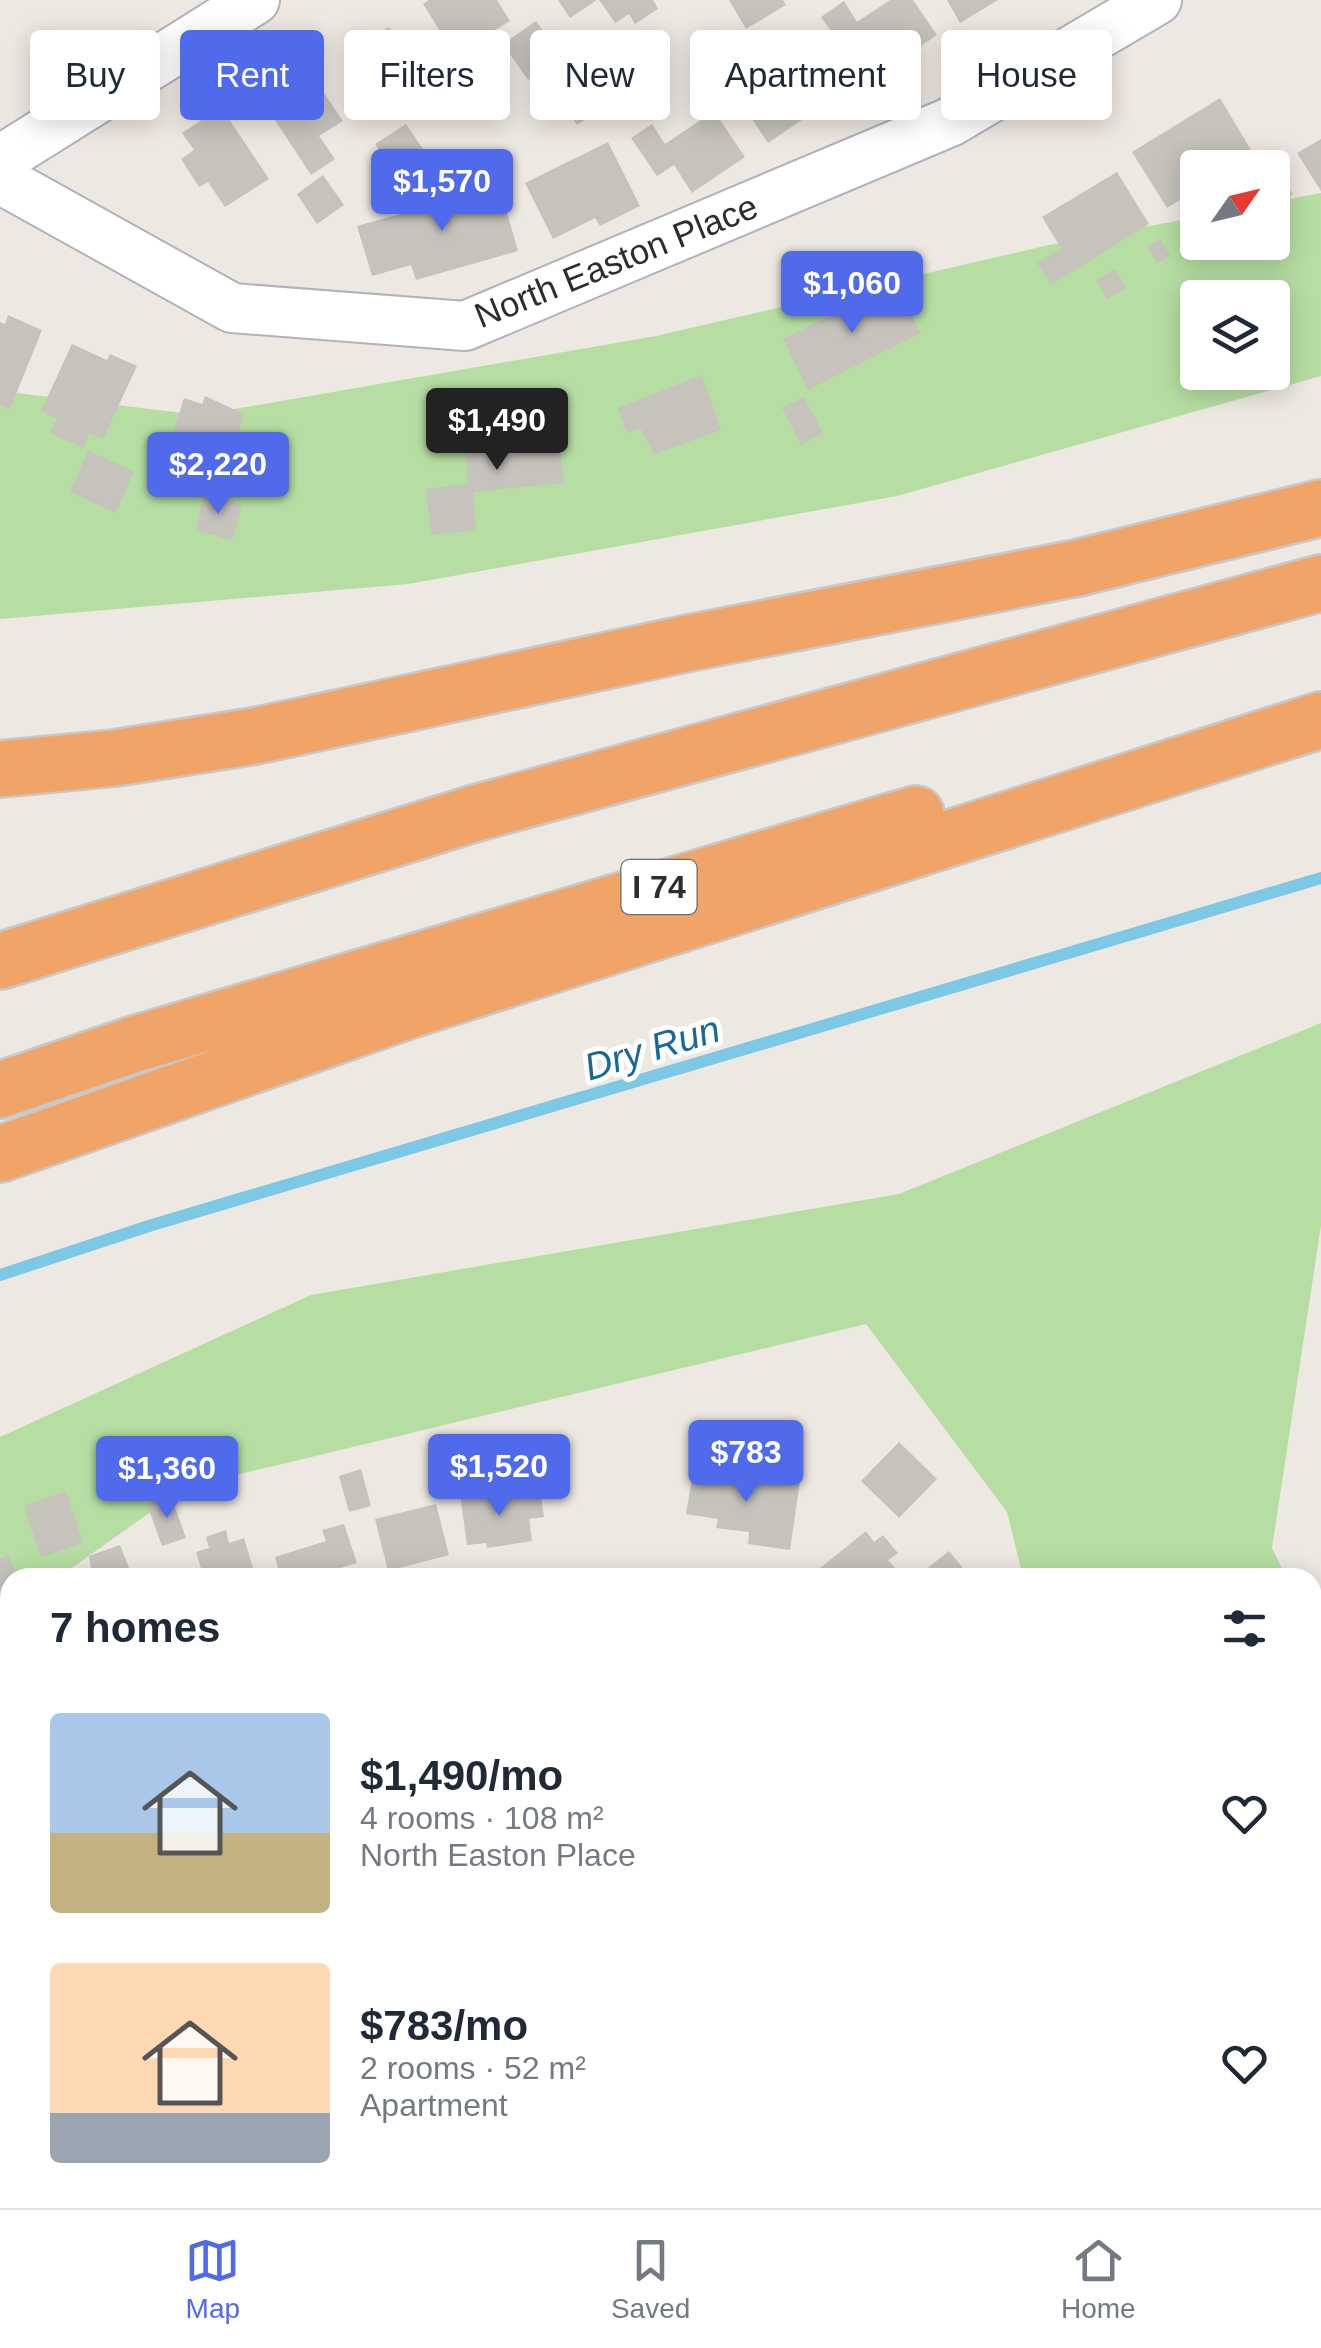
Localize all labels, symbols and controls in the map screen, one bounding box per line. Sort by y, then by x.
chip: Buy [30,30,160,120]
chip: Rent [180,30,324,120]
chip: Filters [344,30,510,120]
chip: New [530,30,670,120]
chip: Apartment [690,30,921,120]
chip: House [941,30,1112,120]
pin: $1,570 [361,149,523,234]
north arrow [1180,150,1290,260]
map controls [1180,150,1290,390]
text: $1,570 [393,163,491,199]
street label: North Easton Place [469,186,763,335]
pin: $1,060 [771,251,933,336]
text: $1,060 [803,265,901,301]
button: layers [1180,280,1290,390]
pin: $1,490 [416,388,578,473]
text: $1,490 [448,402,546,438]
pin: $2,220 [137,432,299,517]
text: $2,220 [169,446,267,482]
road number: I 74 [622,860,696,914]
water label: Dry Run [579,1008,725,1088]
pin: $783 [687,1420,805,1505]
pin: $1,520 [418,1434,580,1519]
text: $783 [710,1434,782,1470]
pin: $1,360 [86,1436,248,1521]
text: $1,520 [450,1448,548,1484]
text: $1,360 [118,1450,216,1486]
icon: filters [1217,1601,1272,1656]
text: 7 homes [50,1604,220,1651]
text: $1,490/mo [360,1752,563,1799]
icon: home [130,1753,250,1873]
icon: heart [1217,1786,1272,1841]
text: 4 rooms · 108 m² [360,1800,604,1836]
text: North Easton Place [360,1837,636,1873]
text: $783/mo [360,2002,528,2049]
icon: home [130,2003,250,2123]
icon: heart [1217,2036,1272,2091]
text: 2 rooms · 52 m² [360,2050,586,2086]
text: Apartment [360,2087,508,2123]
tab: Map [185,2233,240,2325]
tab: Saved [611,2233,690,2325]
tab: Home [1061,2233,1136,2325]

